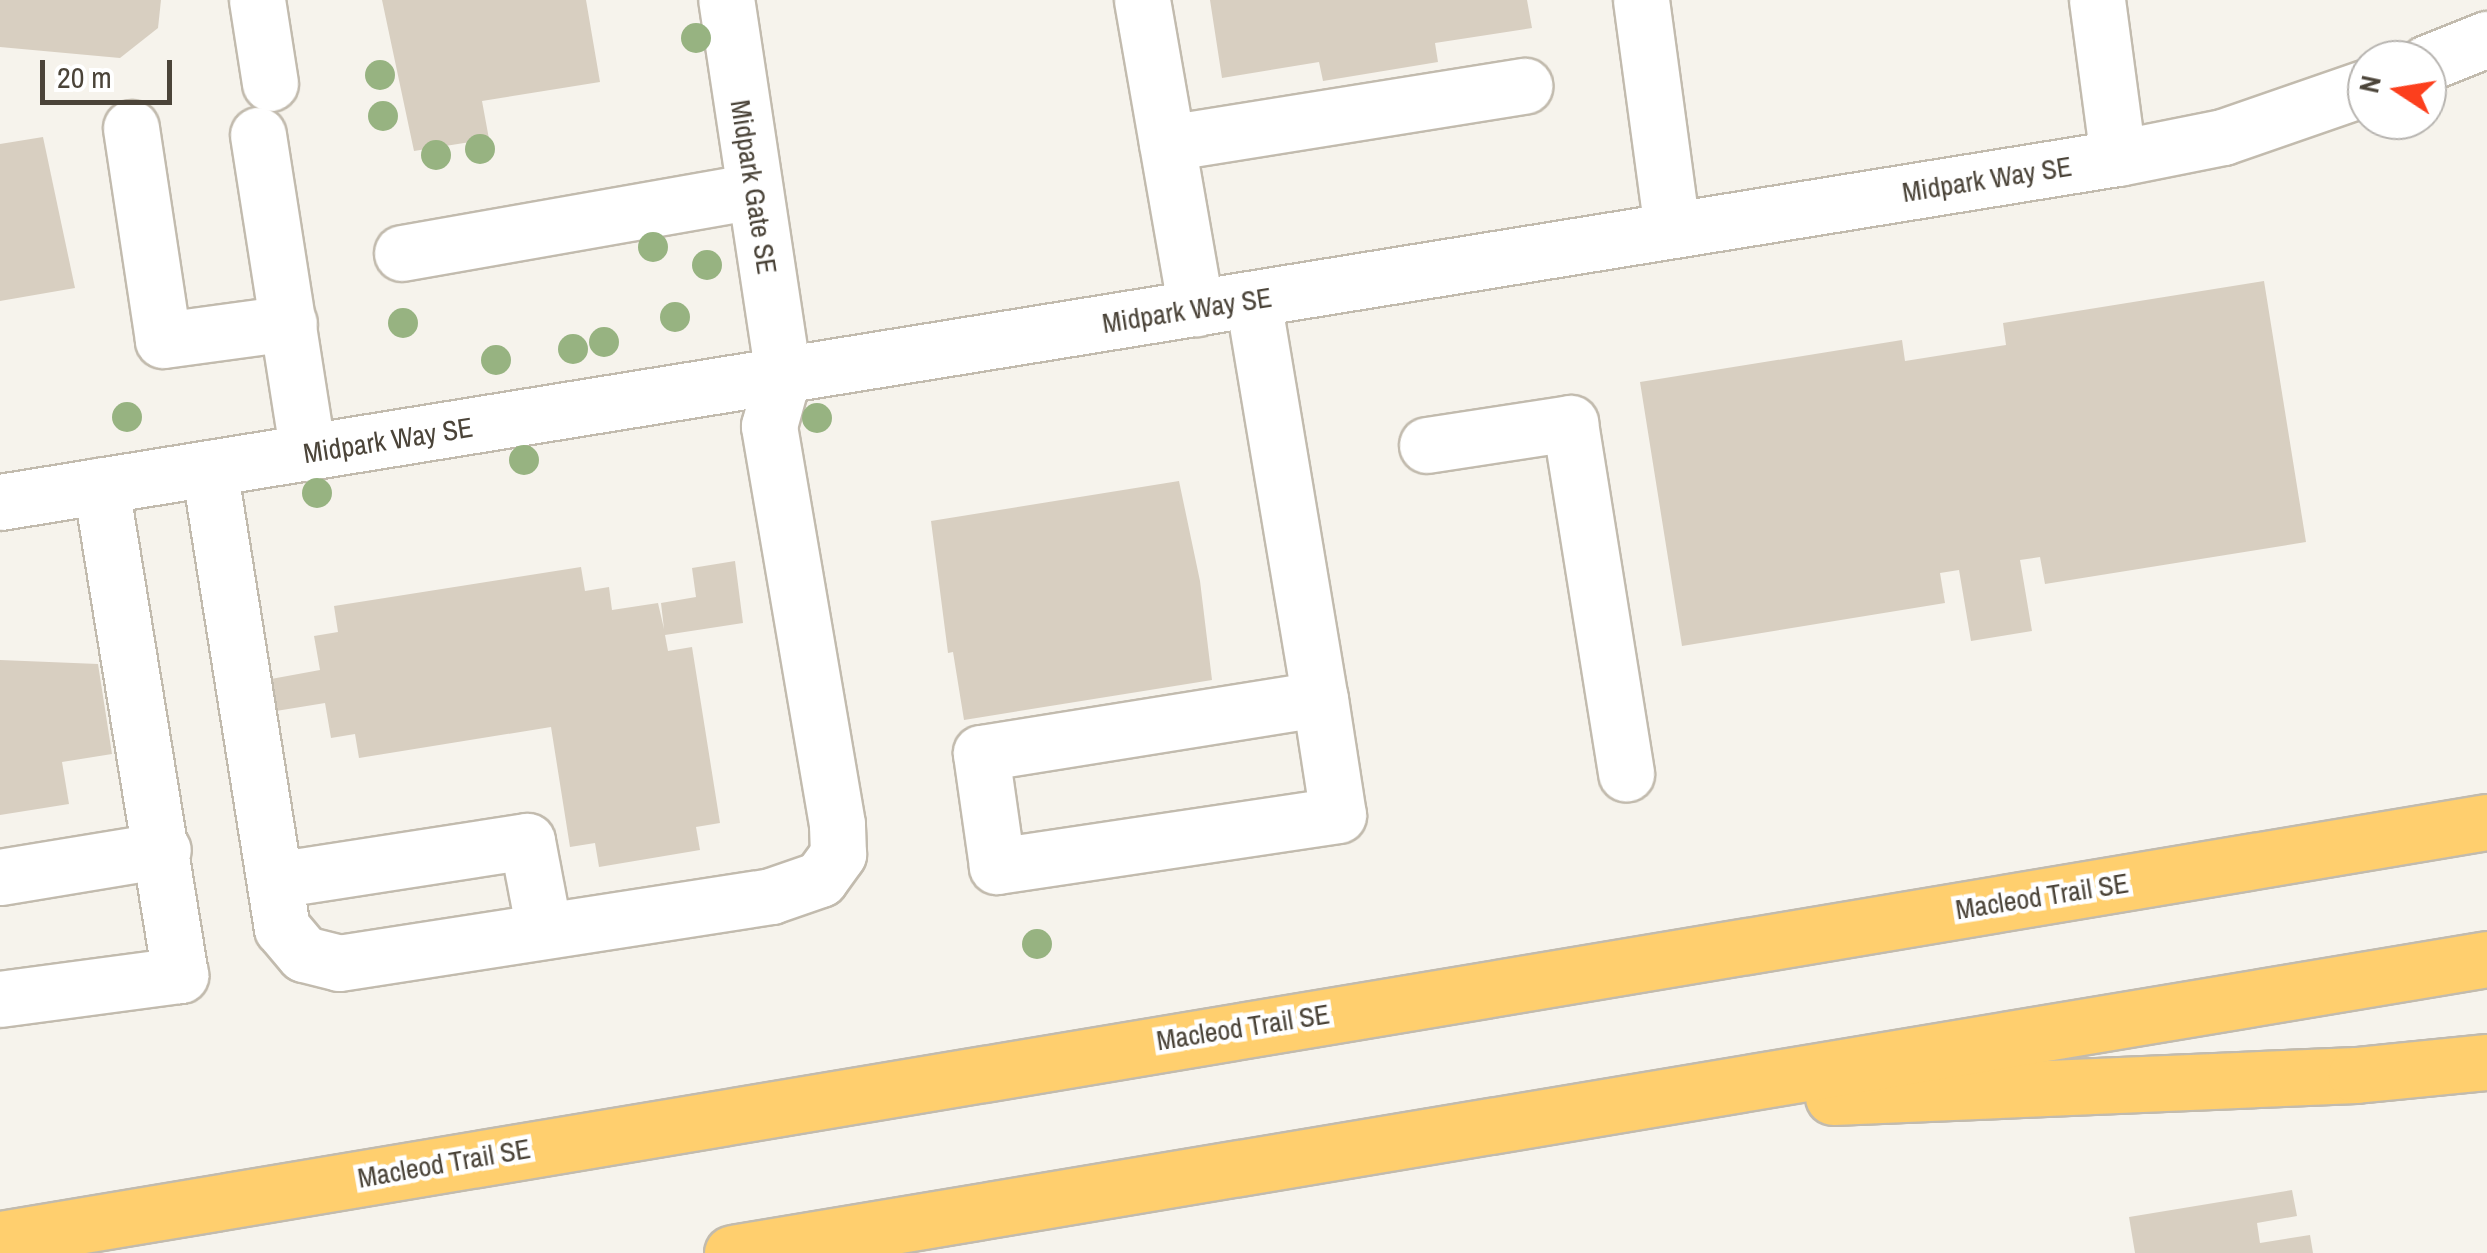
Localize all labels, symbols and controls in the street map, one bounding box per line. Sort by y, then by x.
scale bar [45,40,178,102]
north arrow [2347,40,2447,140]
text: 20 m [57,57,112,97]
text: N [2349,72,2390,96]
street label: Midpark Gate SE [724,97,784,277]
street label: Midpark Way SE [1900,149,2074,209]
street label: Midpark Way SE [1100,280,1274,340]
street label: Midpark Way SE [301,410,475,470]
street label: Macleod Trail SE [1953,866,2131,926]
street label: Macleod Trail SE [1154,997,1332,1057]
street label: Macleod Trail SE [355,1131,533,1195]

